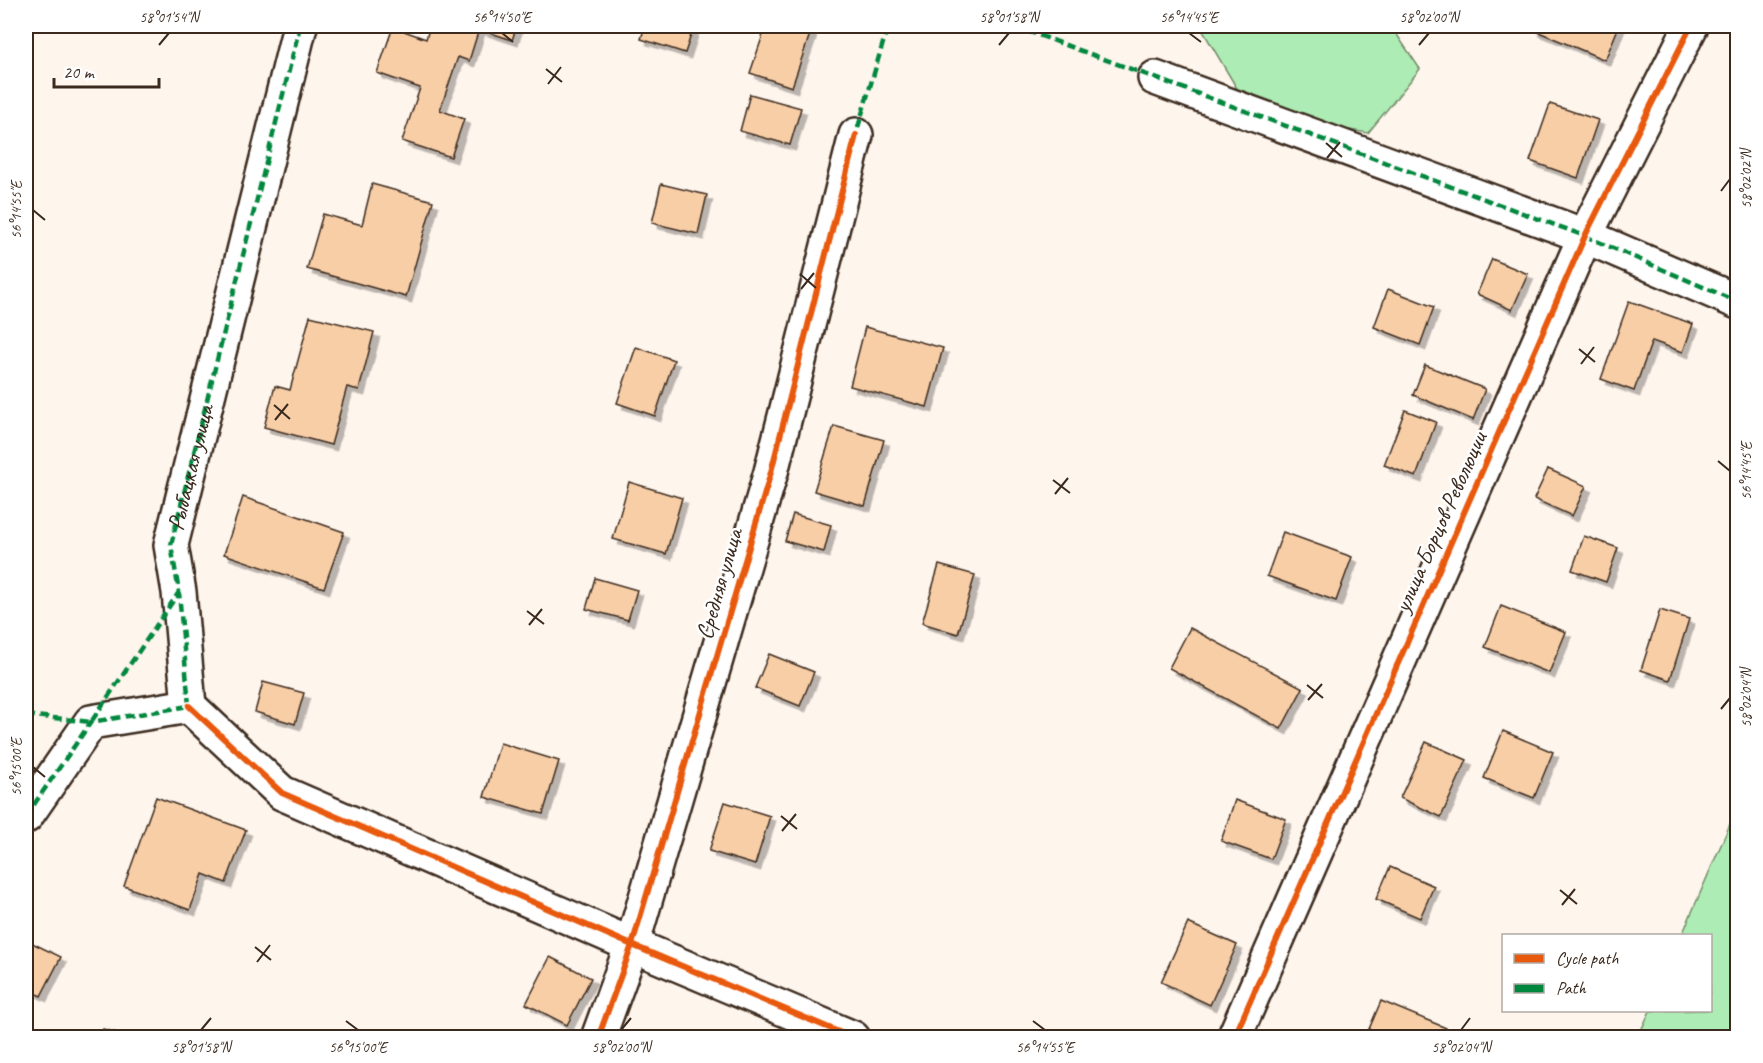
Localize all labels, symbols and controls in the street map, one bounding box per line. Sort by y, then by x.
text: 58°01'54"N [139,8,202,27]
text: 56°14'50"E [473,8,533,27]
text: 58°01'58"N [979,8,1042,27]
text: 56°14'45"E [1160,8,1220,27]
text: 58°02'00"N [1399,8,1462,27]
scale bar [54,51,159,89]
text: 20 m [63,61,96,83]
text: 58°02'02"N [1737,146,1756,209]
text: 56°14'55"E [7,179,26,239]
street label: Рыбацкая улица [160,400,221,533]
street label: улица Борцов Революции [1386,425,1494,619]
text: 56°14'45"E [1737,440,1756,500]
street label: Средняя улица [689,523,750,643]
text: 58°02'04"N [1737,665,1756,728]
text: 56°15'00"E [7,736,26,796]
legend [1502,934,1712,1012]
text: Cycle path [1556,947,1619,969]
text: Path [1556,977,1586,999]
text: 58°01'58"N [171,1038,234,1057]
text: 56°15'00"E [329,1038,389,1057]
text: 58°02'00"N [591,1038,654,1057]
text: 56°14'55"E [1016,1038,1076,1057]
text: 58°02'04"N [1431,1038,1494,1057]

